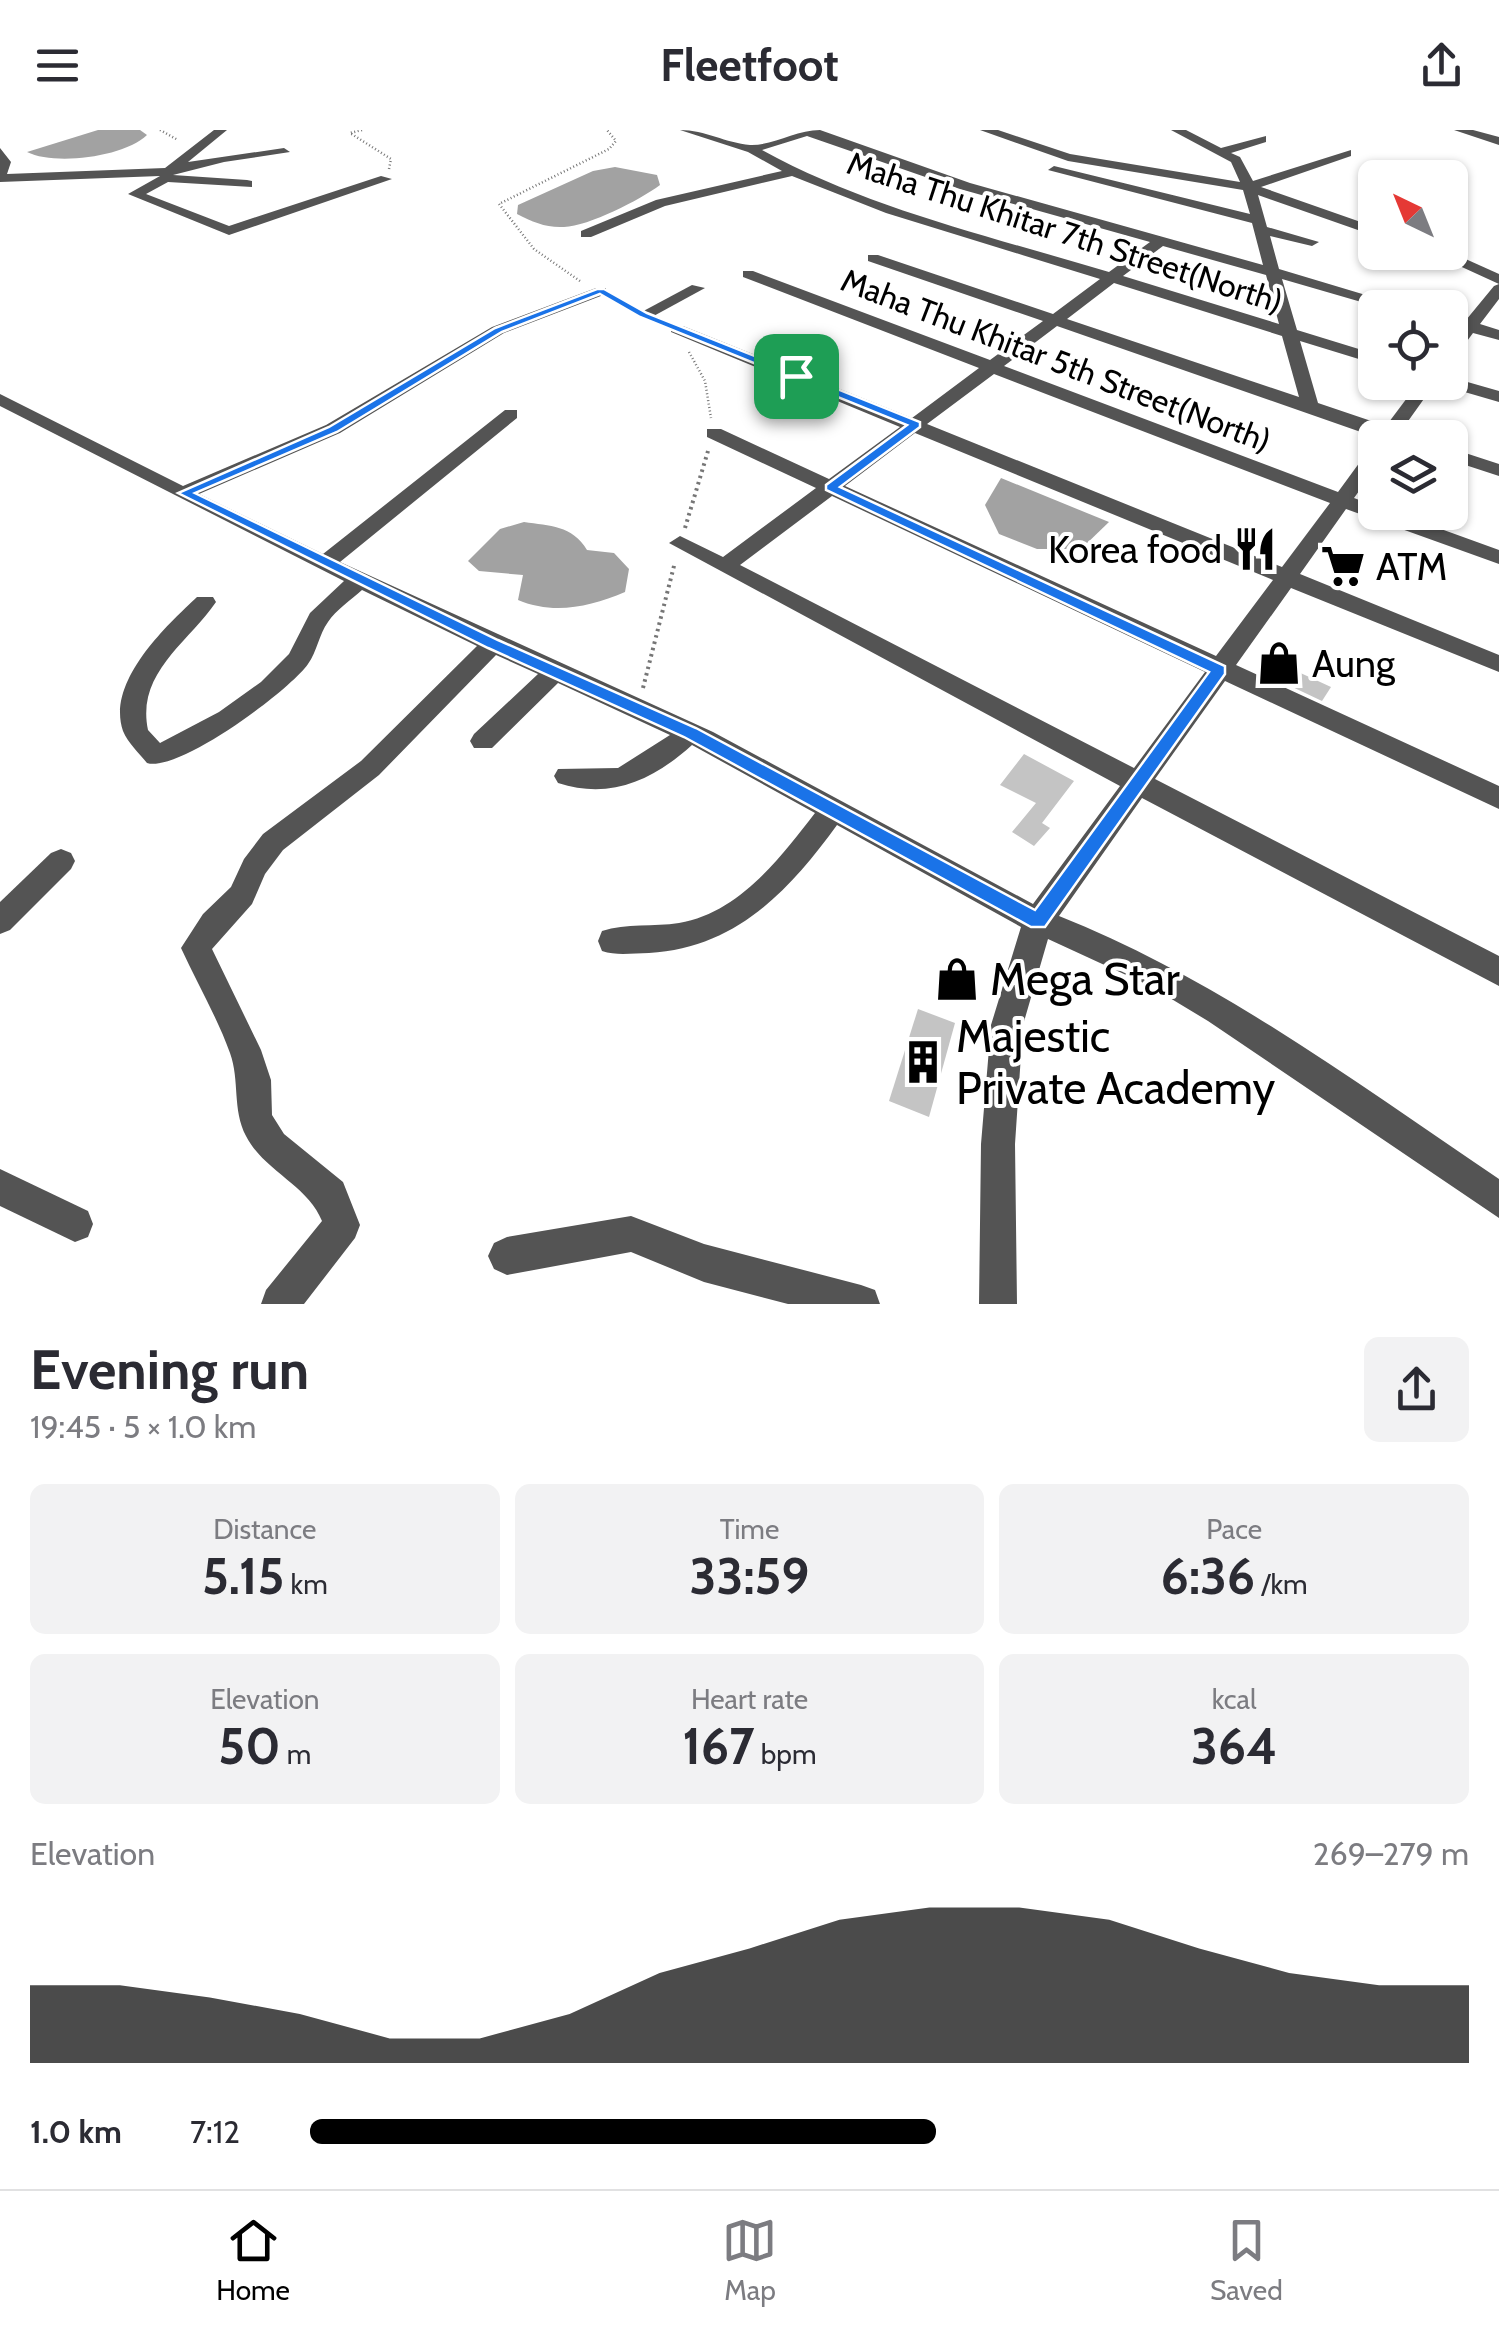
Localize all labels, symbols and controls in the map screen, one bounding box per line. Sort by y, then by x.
icon: menu [30,38,85,93]
text: Fleetfoot [660,38,839,92]
icon: share [1414,38,1469,93]
street label: Maha Thu Khitar 7th Street(North) [842,143,1288,321]
north arrow [1358,160,1468,270]
map controls [1358,160,1468,530]
street label: Maha Thu Khitar 5th Street(North) [836,260,1276,460]
button: locate [1358,290,1468,400]
pin [754,334,839,419]
icon: arrive [769,349,824,404]
button: layers [1358,420,1468,530]
restaurant icon: Korea food [1231,525,1279,573]
place label: Korea food [1048,526,1222,573]
supermarket icon: ATM [1319,542,1367,590]
place label: ATM [1376,543,1447,590]
shop icon: Aung [1255,639,1303,687]
place label: Aung [1312,640,1396,687]
place label: Mega Star [990,952,1181,1006]
shop icon: Mega Star [933,955,981,1003]
place label: Majestic Private Academy [956,1009,1275,1115]
building icon: Majestic Private Academy [899,1038,947,1086]
text: Evening run [30,1336,309,1403]
button: share [1364,1337,1469,1442]
text: 19:45 · 5 × 1.0 km [30,1407,256,1446]
text: Distance [213,1512,316,1546]
text: Time [720,1512,779,1546]
text: Pace [1206,1512,1262,1546]
text: 5.15 [202,1546,284,1607]
text: 33:59 [690,1546,809,1607]
text: 6:36 [1161,1546,1255,1607]
text: km [284,1567,328,1601]
text: /km [1255,1567,1308,1601]
text: Elevation [210,1682,320,1716]
text: Heart rate [691,1682,808,1716]
text: kcal [1212,1682,1257,1716]
text: 50 [218,1716,280,1777]
text: 167 [682,1716,755,1777]
text: 364 [1191,1716,1277,1777]
text: m [280,1737,311,1771]
text: bpm [755,1737,817,1771]
text: Elevation [30,1834,155,1873]
text: 269–279 m [1313,1834,1469,1873]
text: 1.0 km [30,2112,122,2151]
text: 7:12 [190,2112,240,2151]
tab: Home [216,2213,290,2307]
tab: Map [722,2213,777,2307]
tab: Saved [1210,2213,1283,2307]

